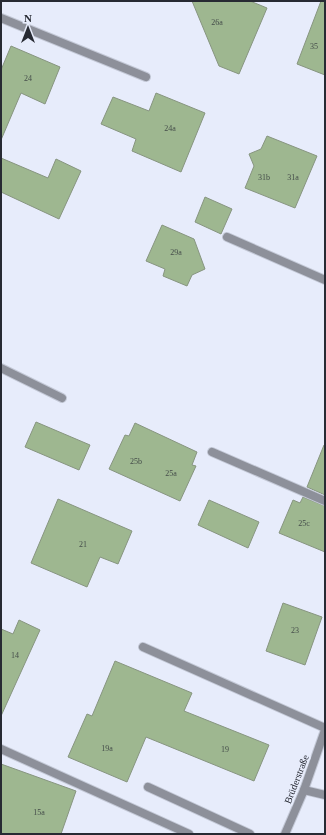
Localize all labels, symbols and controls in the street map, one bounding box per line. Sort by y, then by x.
north arrow [8,8,48,48]
text: N [24,12,32,24]
house number: 26a [211,18,223,27]
house number: 35 [310,42,318,51]
house number: 24 [24,74,32,83]
house number: 24a [164,124,176,133]
house number: 31b [258,173,270,182]
house number: 31a [287,173,299,182]
house number: 29a [170,248,182,257]
house number: 25b [130,457,142,466]
house number: 25a [165,469,177,478]
house number: 25c [298,519,310,528]
house number: 21 [79,540,87,549]
house number: 23 [291,626,299,635]
house number: 14 [11,651,19,660]
house number: 19a [101,744,113,753]
house number: 19 [221,745,229,754]
street label: Brüderstraße [282,753,311,805]
house number: 15a [33,808,45,817]

